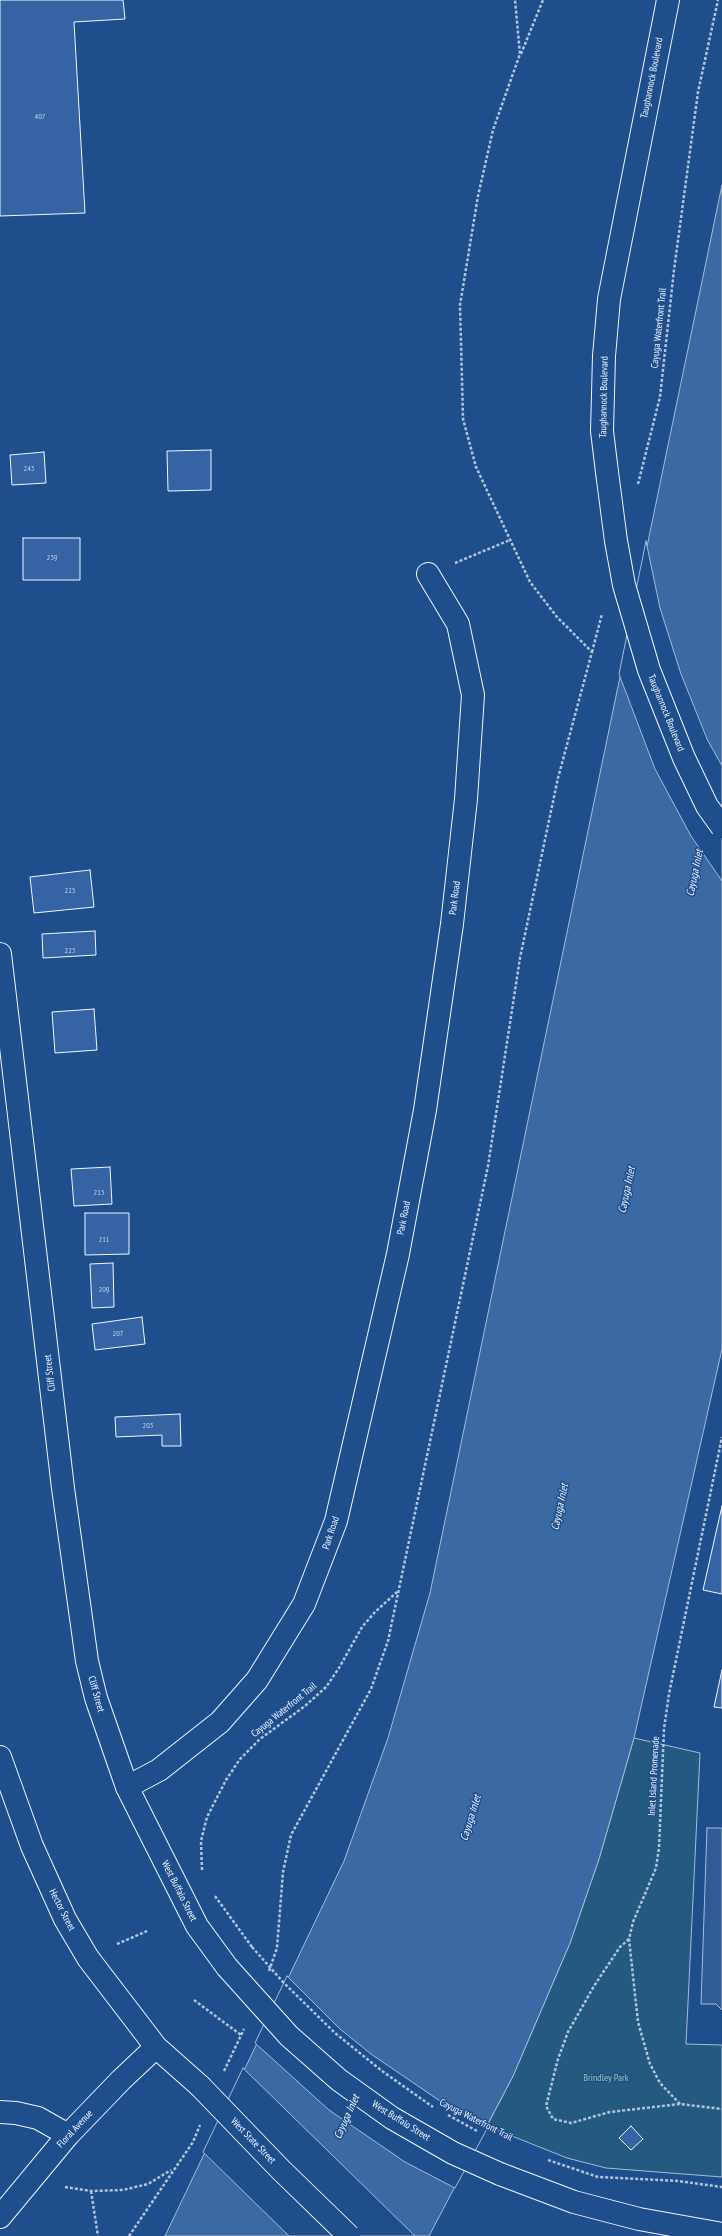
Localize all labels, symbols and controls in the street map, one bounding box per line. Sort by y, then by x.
street label: Taughannock Boulevard [638,37,666,119]
house number: 407 [35,112,45,122]
street label: Cayuga Waterfront Trail [649,287,669,369]
street label: Taughannock Boulevard [597,356,611,438]
house number: 243 [24,464,34,474]
house number: 239 [47,553,57,563]
street label: Taughannock Boulevard [645,673,687,753]
water label: Cayuga Inlet [684,849,706,897]
street label: Park Road [447,880,463,916]
house number: 225 [65,886,75,896]
house number: 223 [65,946,75,956]
water label: Cayuga Inlet [616,1166,638,1214]
house number: 213 [94,1188,104,1198]
street label: Park Road [395,1200,413,1236]
house number: 211 [99,1235,109,1245]
house number: 209 [99,1285,109,1295]
house number: 207 [113,1329,123,1339]
street label: Cliff Street [42,1354,58,1392]
house number: 203 [143,1421,153,1431]
water label: Cayuga Inlet [549,1483,571,1531]
street label: Park Road [320,1515,342,1551]
street label: Cliff Street [85,1675,107,1713]
street label: Cayuga Waterfront Trail [249,1680,319,1740]
street label: Inlet Island Promenade [646,1736,662,1816]
water label: Cayuga Inlet [458,1793,484,1843]
street label: West Buffalo Street [159,1859,199,1923]
street label: Hector Street [46,1887,78,1933]
park label: Brindley Park [583,2072,629,2084]
water label: Cayuga Inlet [331,2093,363,2141]
street label: Cayuga Waterfront Trail [437,2096,515,2144]
street label: West Buffalo Street [370,2098,432,2144]
street label: Floral Avenue [54,2108,96,2150]
street label: West State Street [228,2115,278,2167]

